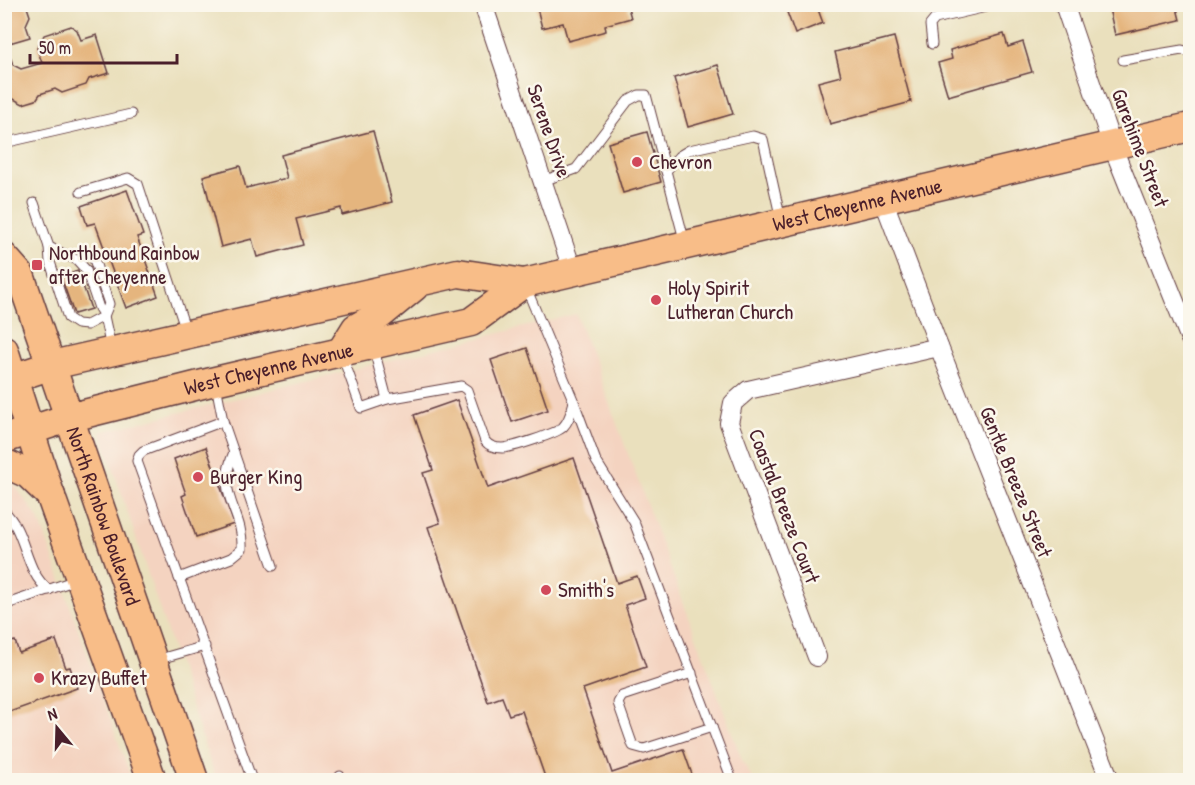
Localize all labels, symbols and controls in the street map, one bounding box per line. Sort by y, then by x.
scale bar [30,27,177,65]
text: 50 m [39,35,71,60]
street label: Serene Drive [520,80,579,181]
street label: Garehime Street [1105,84,1177,212]
place label: Chevron [649,147,712,176]
marker: Chevron [630,155,644,169]
street label: West Cheyenne Avenue [770,171,945,238]
place label: Northbound Rainbow after Cheyenne [49,238,200,291]
marker: Northbound Rainbow after Cheyenne [30,258,44,272]
place label: Holy Spirit Lutheran Church [668,273,793,326]
marker: Holy Spirit Lutheran Church [649,293,663,307]
street label: West Cheyenne Avenue [181,335,356,402]
street label: Gentle Breeze Street [973,402,1060,562]
street label: North Rainbow Boulevard [59,423,148,609]
street label: Coastal Breeze Court [742,424,828,588]
place label: Burger King [210,462,302,491]
marker: Burger King [191,470,205,484]
place label: Smith's [558,575,614,604]
marker: Smith's [539,583,553,597]
place label: Krazy Buffet [51,663,147,692]
marker: Krazy Buffet [32,671,46,685]
north arrow [27,698,87,758]
text: N [45,702,60,726]

